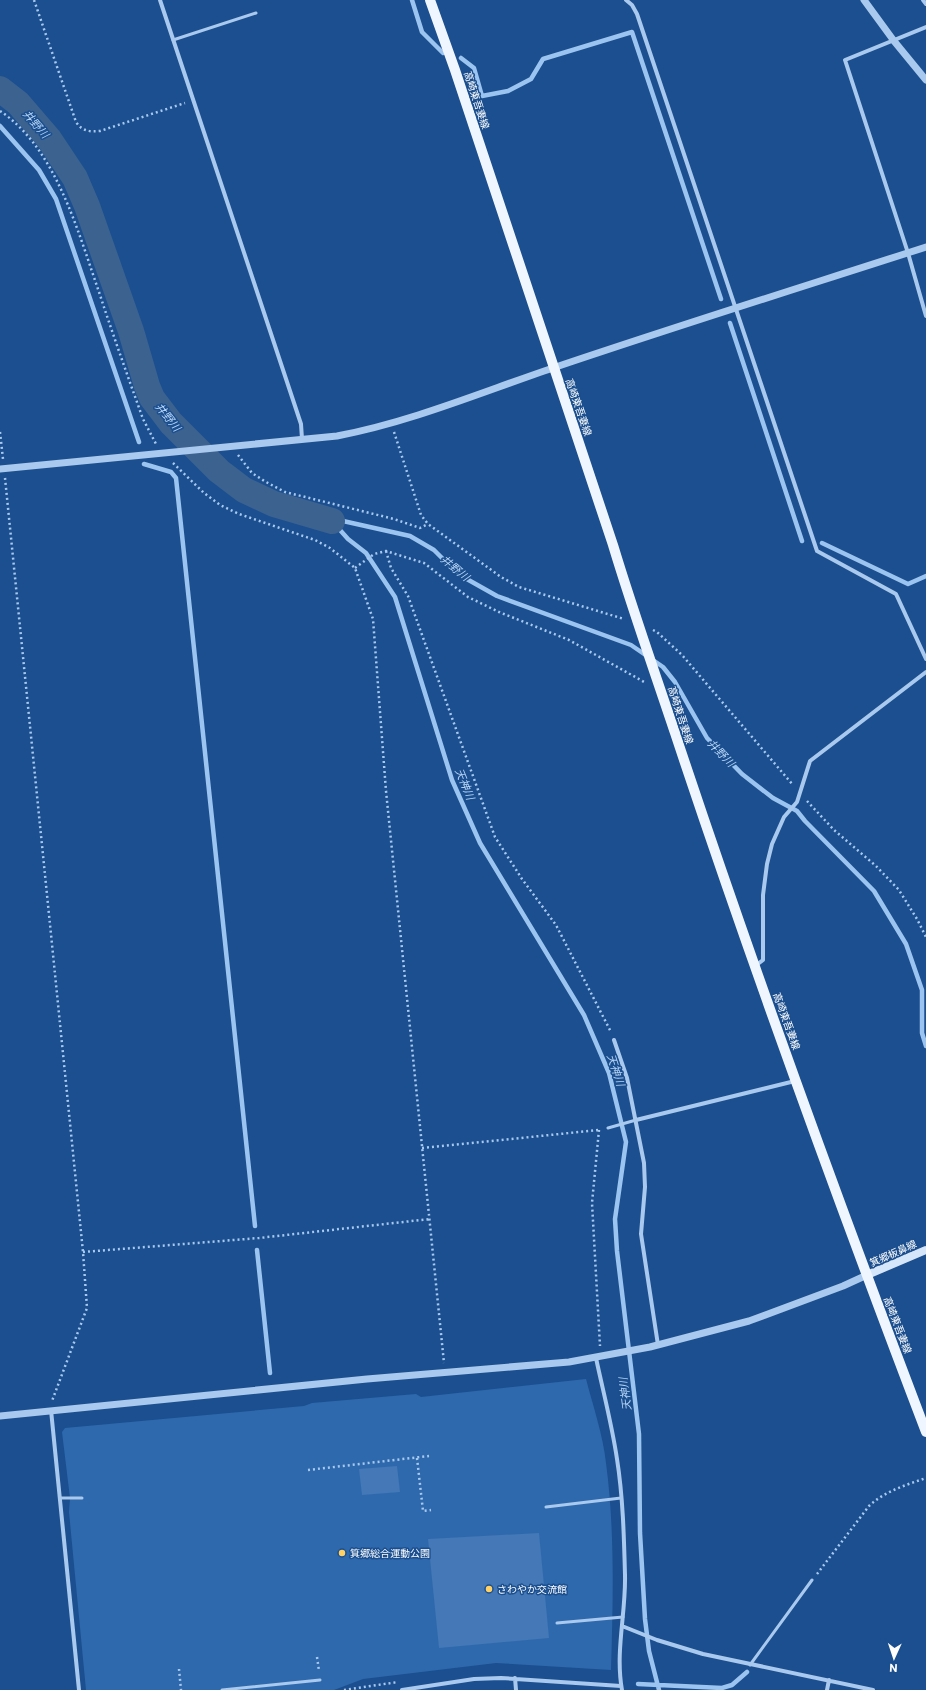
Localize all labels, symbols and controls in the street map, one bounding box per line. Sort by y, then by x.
street label: 高崎東吾妻線 [462,70,492,130]
water label: 井野川 [21,107,53,141]
street label: 高崎東吾妻線 [564,377,594,437]
water label: 井野川 [153,400,184,434]
water label: 井野川 [439,552,473,584]
street label: 高崎東吾妻線 [666,685,696,745]
water label: 井野川 [705,736,738,770]
water label: 天神川 [453,766,478,802]
street label: 高崎東吾妻線 [771,991,803,1051]
water label: 天神川 [605,1052,628,1088]
street label: 箕郷板鼻線 [868,1237,918,1269]
street label: 高崎東吾妻線 [882,1295,914,1355]
water label: 天神川 [616,1376,633,1411]
place label: 箕郷総合運動公園 [350,1547,430,1559]
marker: 箕郷総合運動公園 [337,1548,347,1558]
place label: さわやか交流館 [497,1583,567,1595]
marker: さわやか交流館 [484,1584,494,1594]
north arrow [874,1638,914,1678]
text: N [889,1662,898,1675]

